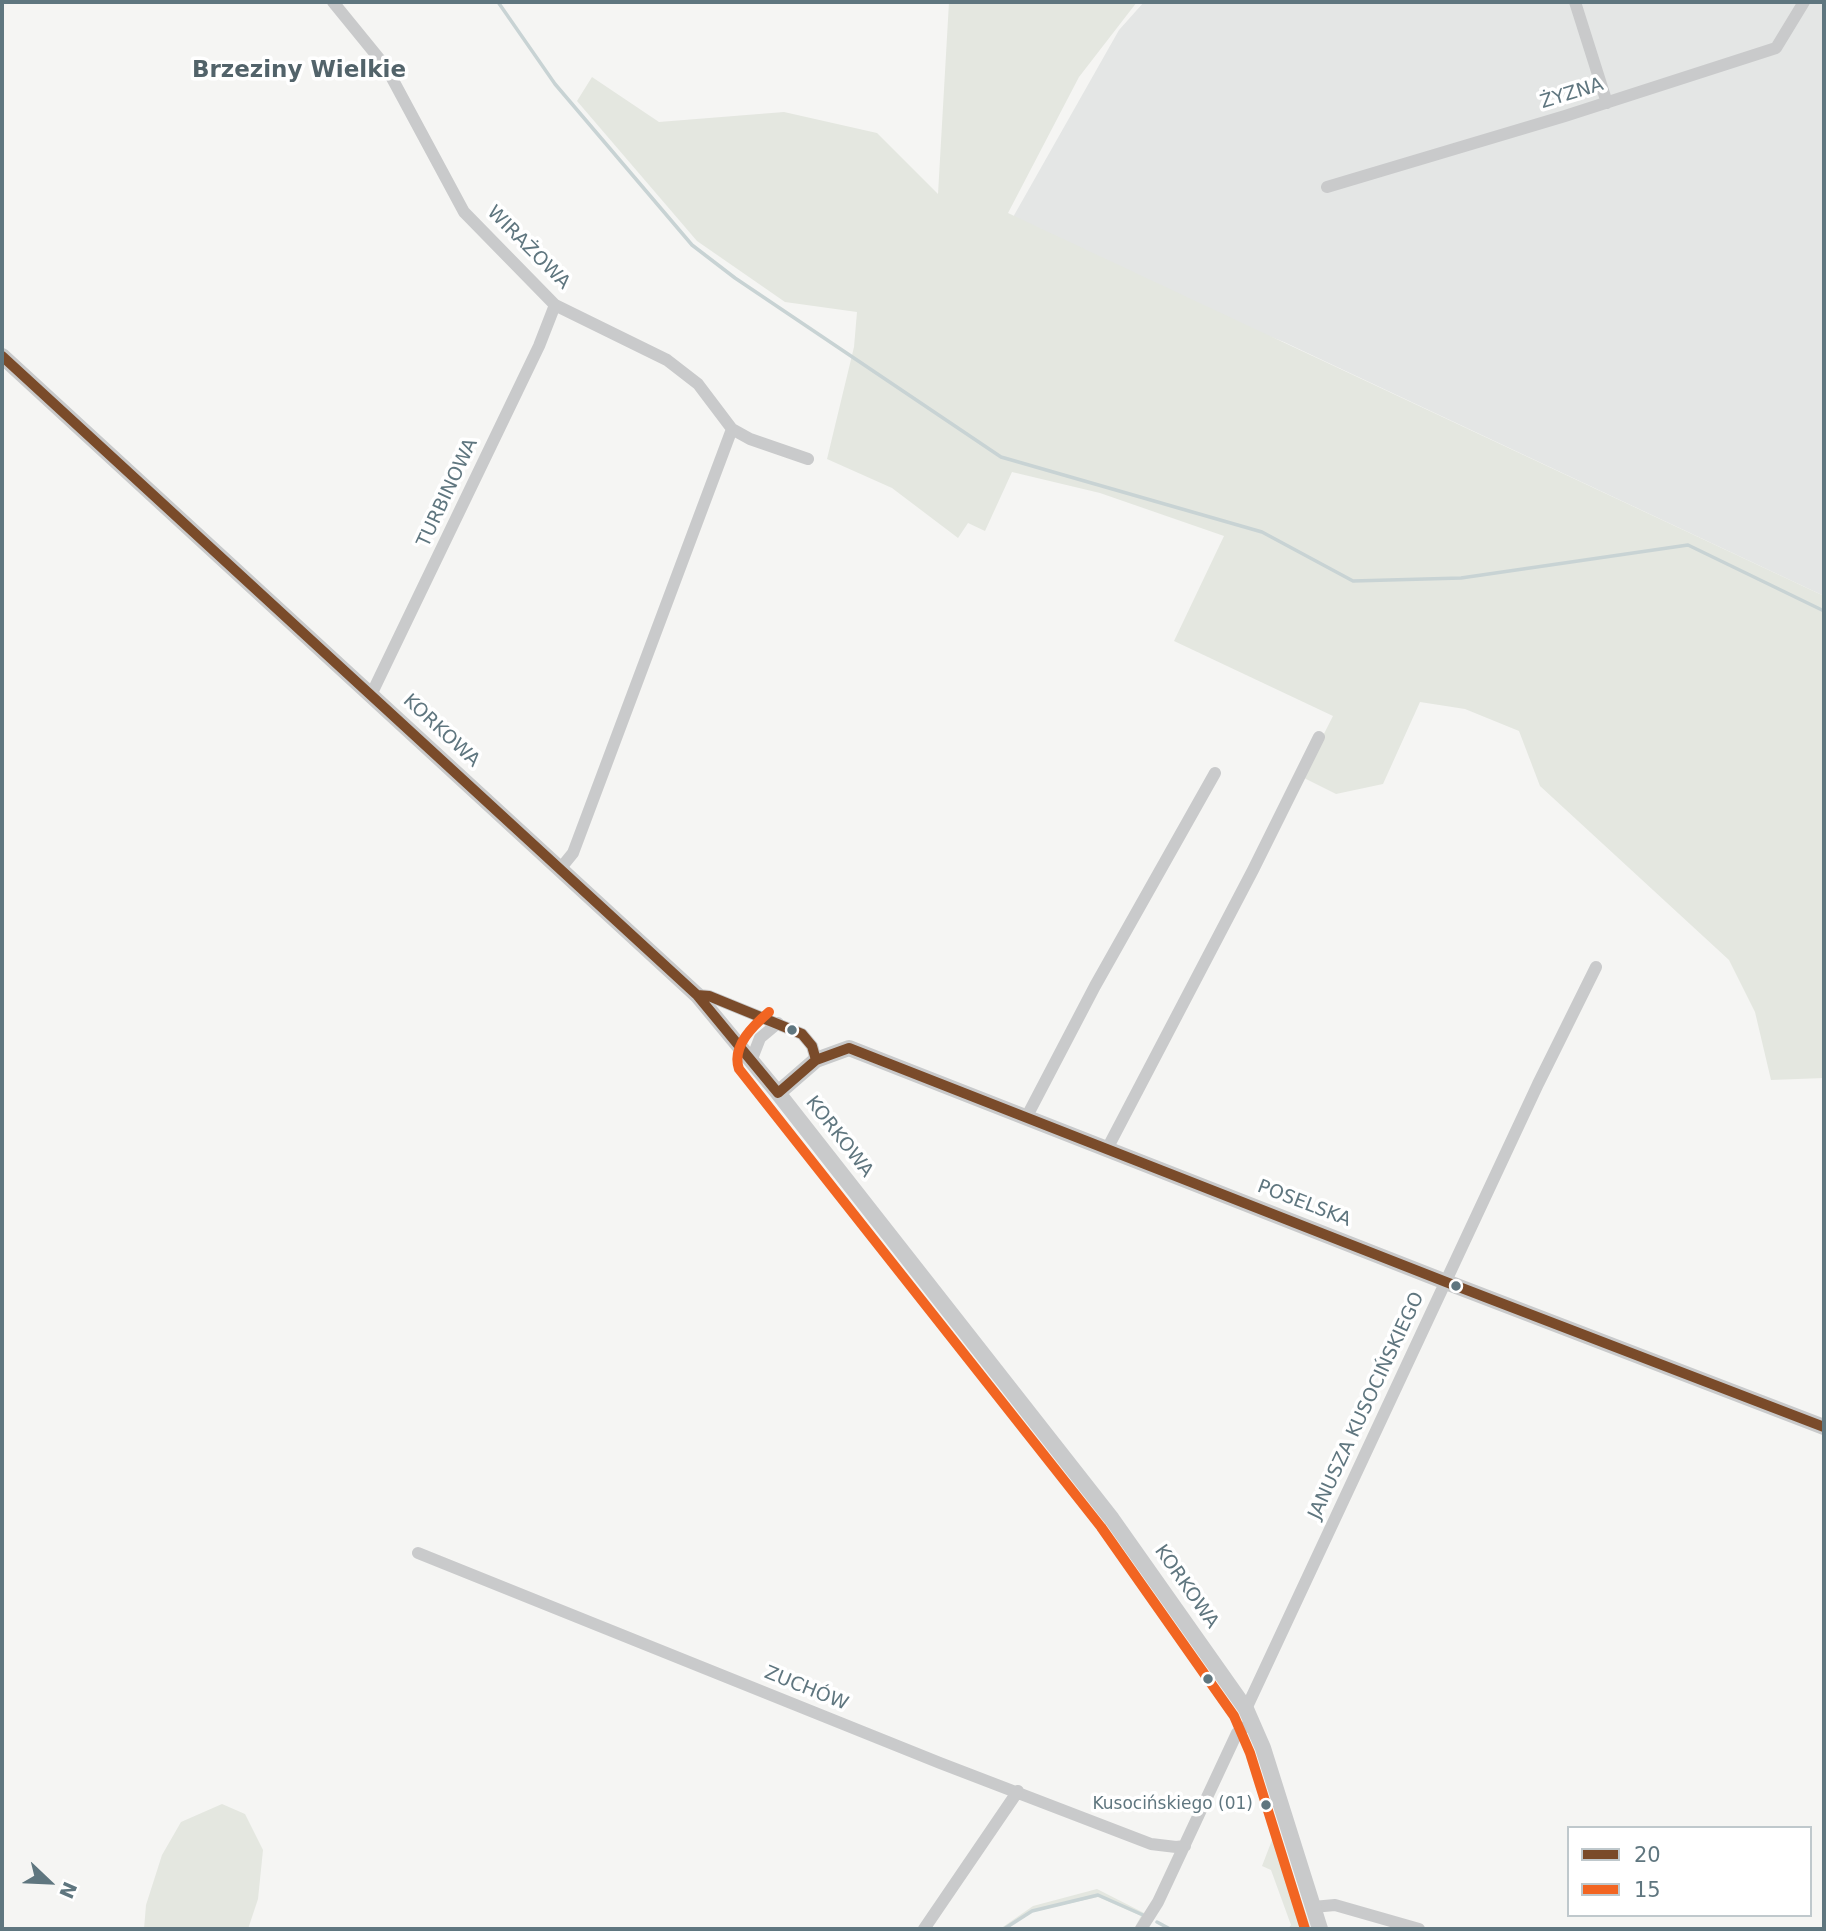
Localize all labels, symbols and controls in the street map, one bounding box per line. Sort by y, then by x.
district label: Brzeziny Wielkie [192,57,406,85]
street label: ŻYZNA [1538,74,1606,114]
street label: WIRAŻOWA [482,202,574,294]
street label: TURBINOWA [413,435,483,551]
street label: KORKOWA [398,690,484,772]
unlabelled marker [785,1023,799,1037]
street label: KORKOWA [800,1092,878,1182]
street label: POSELSKA [1254,1176,1354,1232]
unlabelled marker [1449,1279,1463,1293]
street label: JANUSZA KUSOCIŃSKIEGO [1304,1289,1430,1523]
street label: KORKOWA [1149,1541,1223,1633]
street label: ZUCHÓW [761,1662,851,1716]
unlabelled marker [1201,1672,1215,1686]
place label: Kusocińskiego (01) [1092,1795,1253,1815]
marker: Kusocińskiego (01) [1259,1798,1273,1812]
legend [1567,1826,1812,1917]
text: 20 [1634,1843,1661,1867]
north arrow [14,1847,84,1917]
text: 15 [1634,1878,1661,1902]
text: N [55,1879,82,1902]

